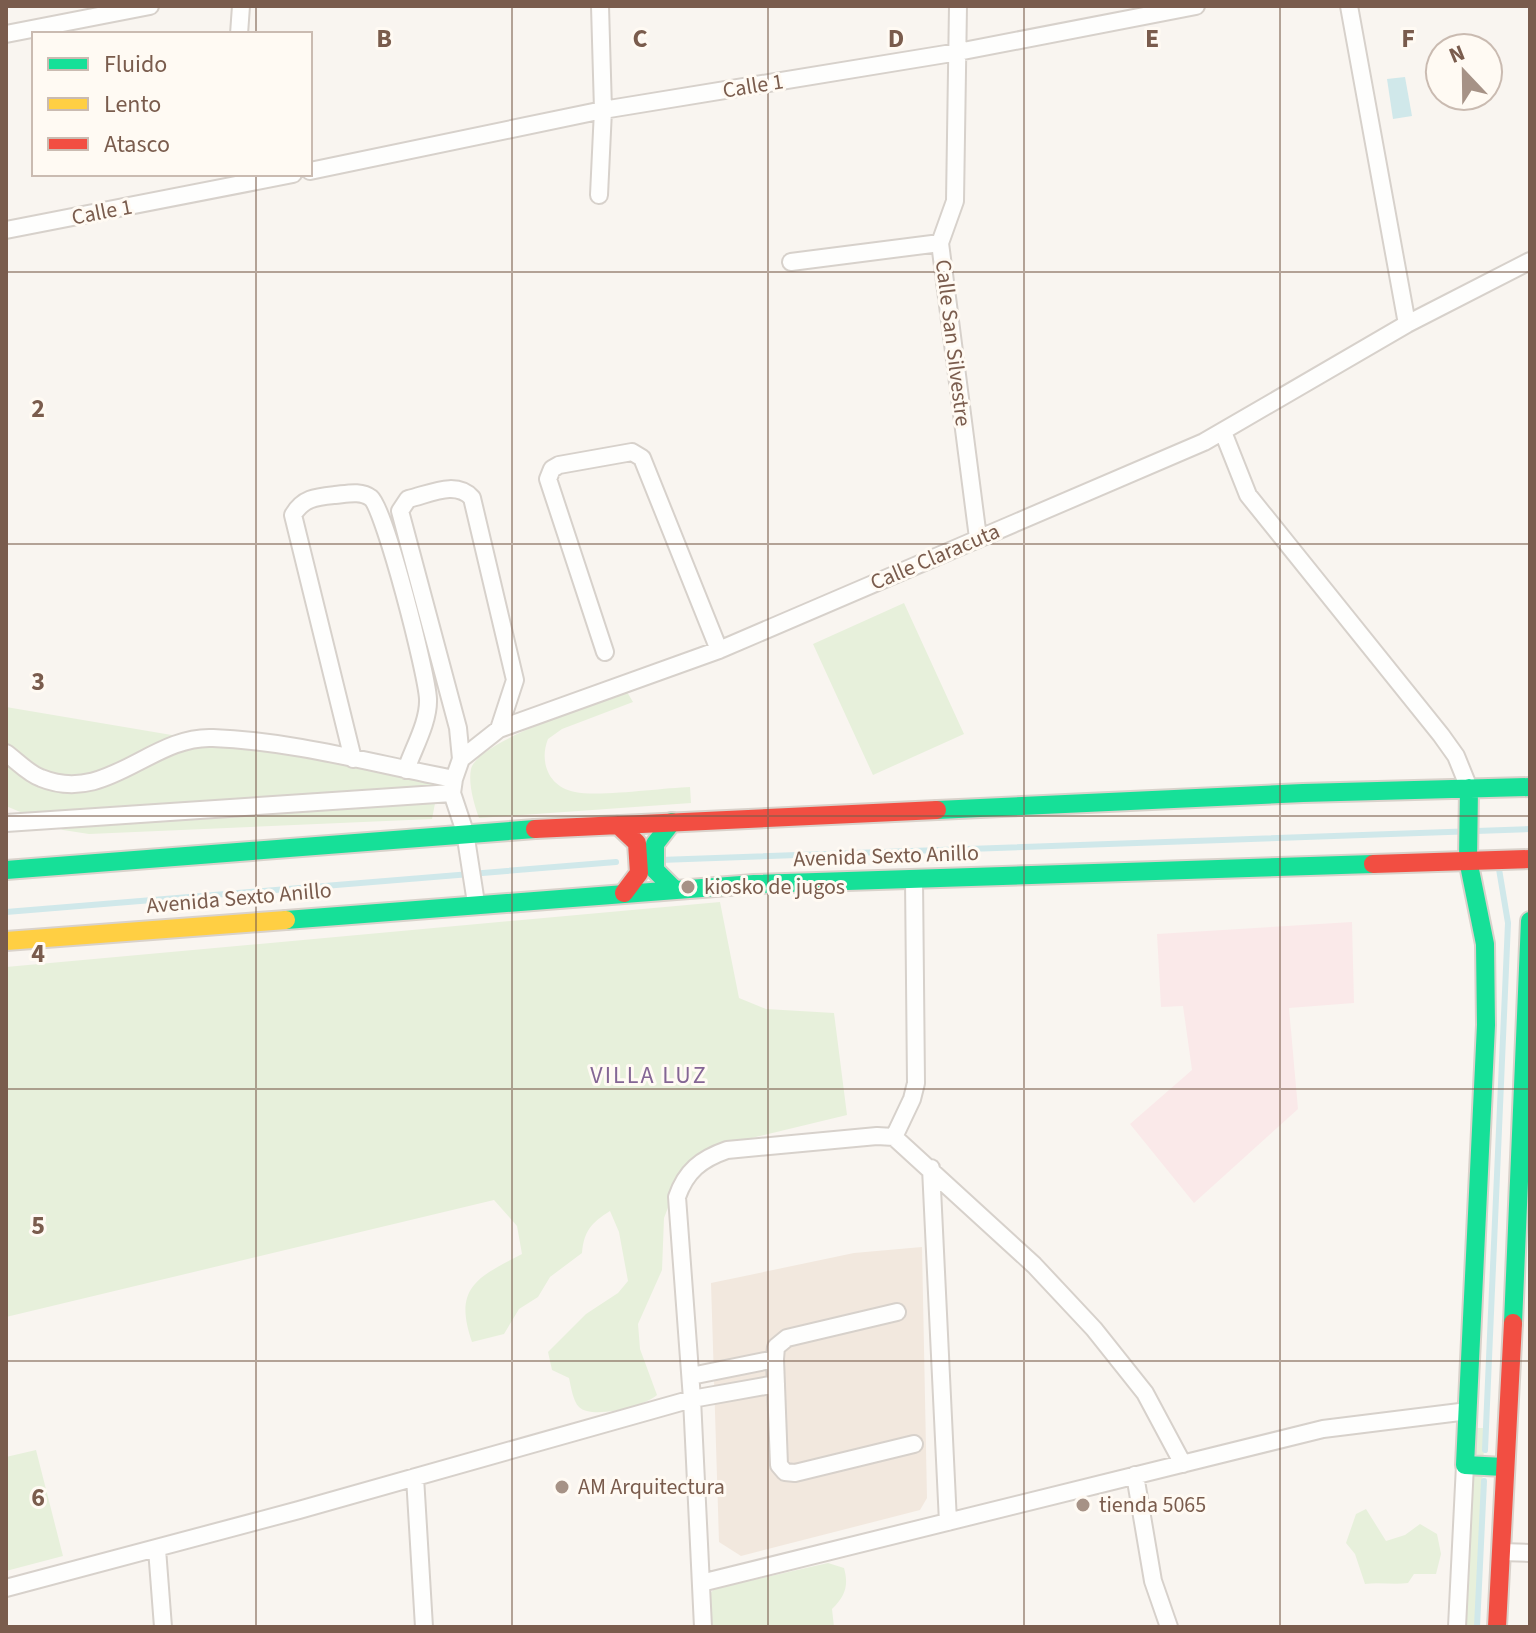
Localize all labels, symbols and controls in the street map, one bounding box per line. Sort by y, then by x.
text: B [376,20,392,57]
text: C [632,20,648,57]
text: D [888,20,904,57]
text: E [1145,20,1159,57]
text: F [1401,20,1415,57]
legend [32,32,312,176]
north arrow [1424,32,1504,112]
text: N [1444,37,1470,72]
text: Fluido [104,47,167,82]
street label: Calle 1 [720,65,786,107]
text: Lento [104,87,161,122]
text: Atasco [104,127,170,162]
street label: Calle 1 [69,190,135,234]
street label: Calle San Silvestre [927,258,979,428]
text: 2 [31,390,45,427]
street label: Calle Claracuta [865,515,1005,599]
text: 3 [31,663,45,700]
street label: Avenida Sexto Anillo [793,837,979,875]
place label: kiosko de jugos [704,871,845,903]
street label: Avenida Sexto Anillo [145,874,333,922]
marker: kiosko de jugos [679,878,697,896]
text: 4 [31,935,45,972]
district label: VILLA LUZ [590,1058,708,1093]
text: 5 [31,1207,45,1244]
place label: AM Arquitectura [578,1471,725,1503]
marker: AM Arquitectura [553,1478,571,1496]
text: 6 [31,1479,45,1516]
place label: tienda 5065 [1099,1489,1206,1521]
marker: tienda 5065 [1074,1496,1092,1514]

